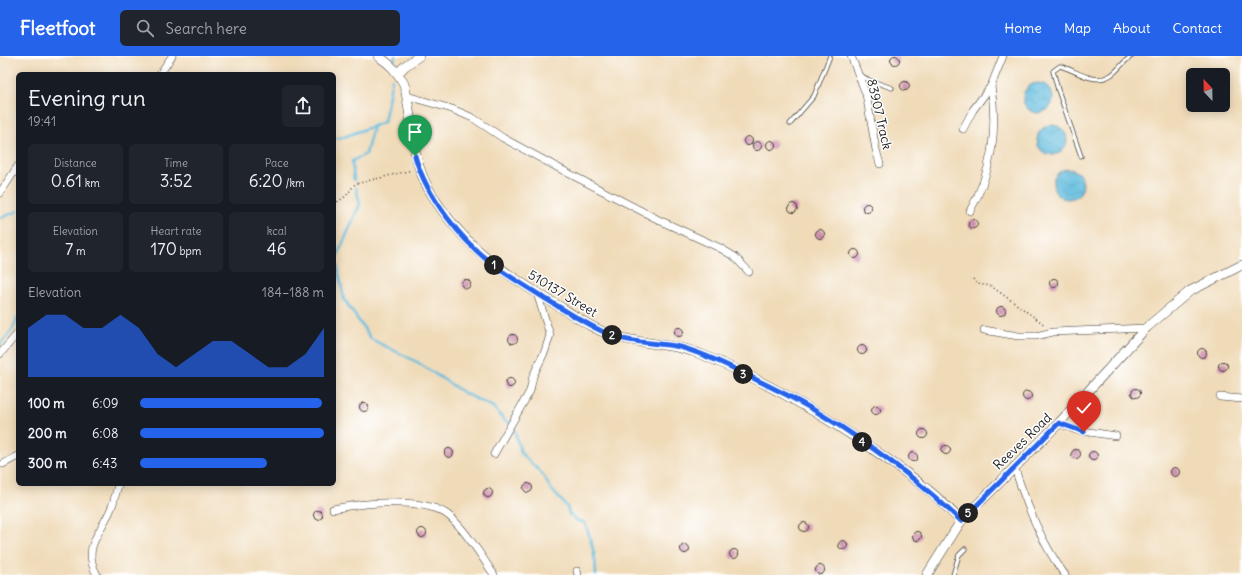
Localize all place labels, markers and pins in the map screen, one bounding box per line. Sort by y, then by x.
pin [398,115,432,156]
pin: 1 [484,255,504,275]
pin: 2 [602,325,622,345]
pin: 3 [733,364,753,384]
pin [1067,391,1101,432]
pin: 4 [852,432,872,452]
pin: 5 [958,503,978,523]

